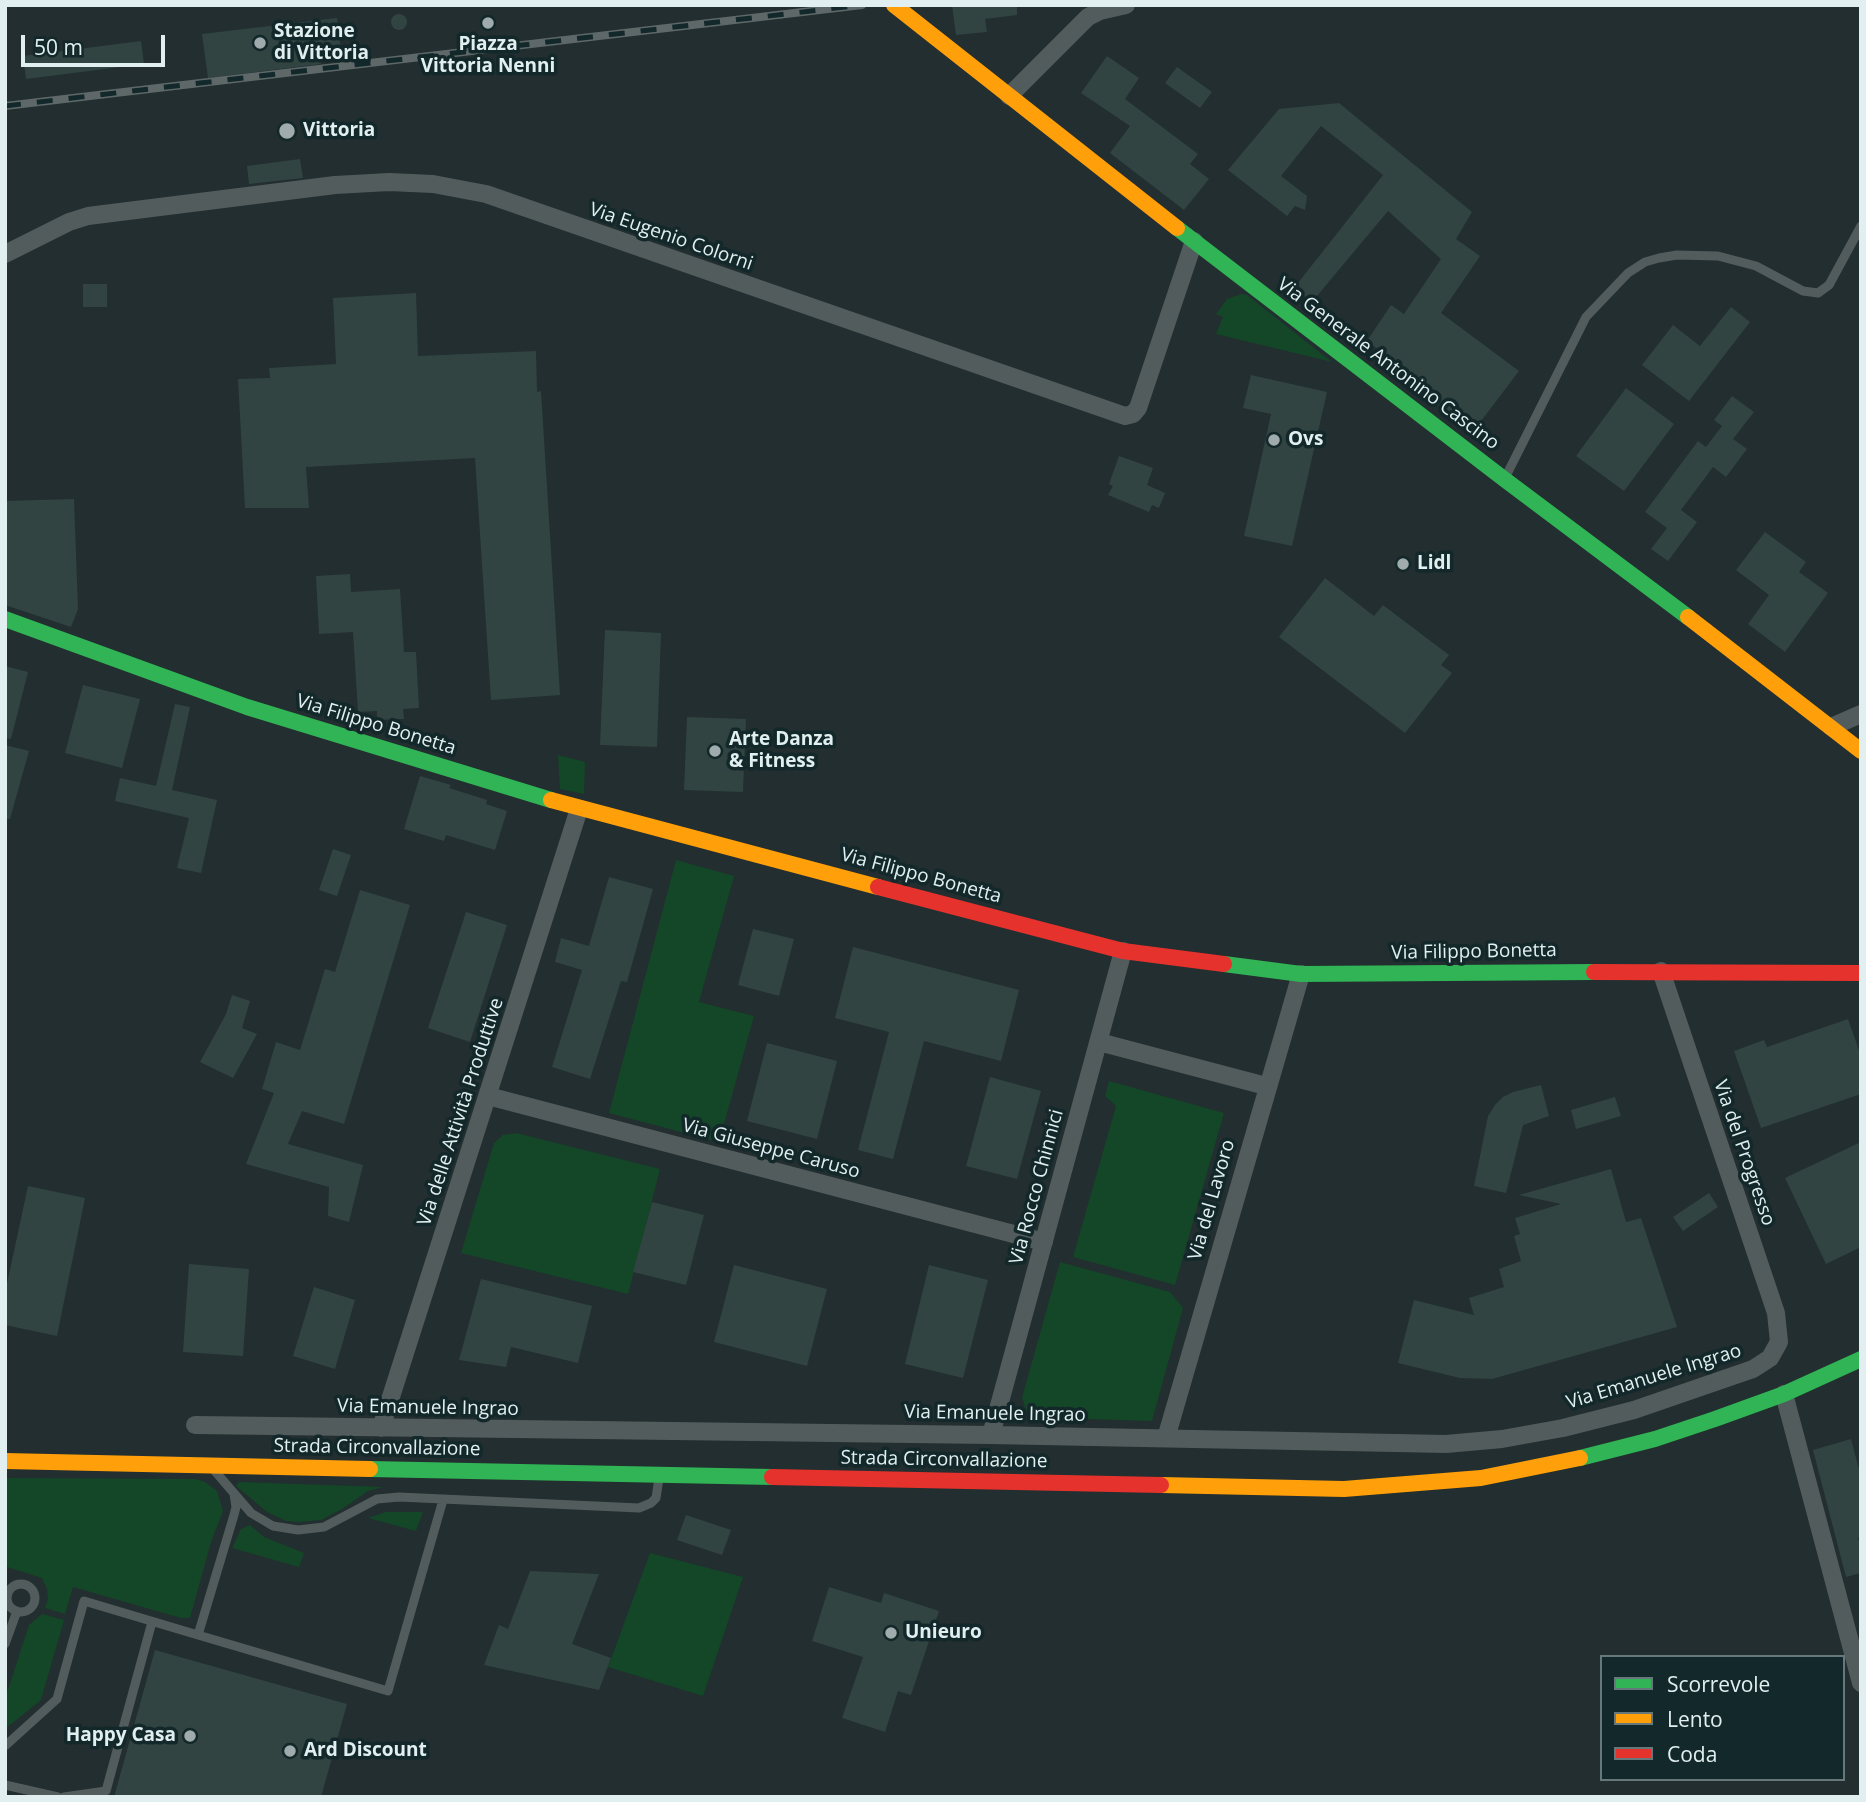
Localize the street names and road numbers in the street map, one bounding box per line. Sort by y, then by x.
street label: Via Eugenio Colorni [586,198,756,276]
street label: Via Generale Antonino Cascino [1273,273,1503,455]
street label: Via Filippo Bonetta [294,690,458,760]
street label: Via Filippo Bonetta [838,844,1004,908]
street label: Via Filippo Bonetta [1391,939,1557,965]
street label: Via delle Attività Produttive [413,995,509,1229]
street label: Via del Progresso [1708,1077,1780,1229]
street label: Via Rocco Chinnici [1005,1107,1069,1267]
street label: Via Giuseppe Caruso [680,1114,862,1184]
street label: Via del Lavoro [1184,1137,1240,1263]
street label: Via Emanuele Ingrao [1564,1340,1744,1414]
street label: Via Emanuele Ingrao [337,1395,519,1421]
street label: Via Emanuele Ingrao [904,1401,1086,1427]
street label: Strada Circonvallazione [273,1435,481,1461]
street label: Strada Circonvallazione [840,1447,1048,1473]

